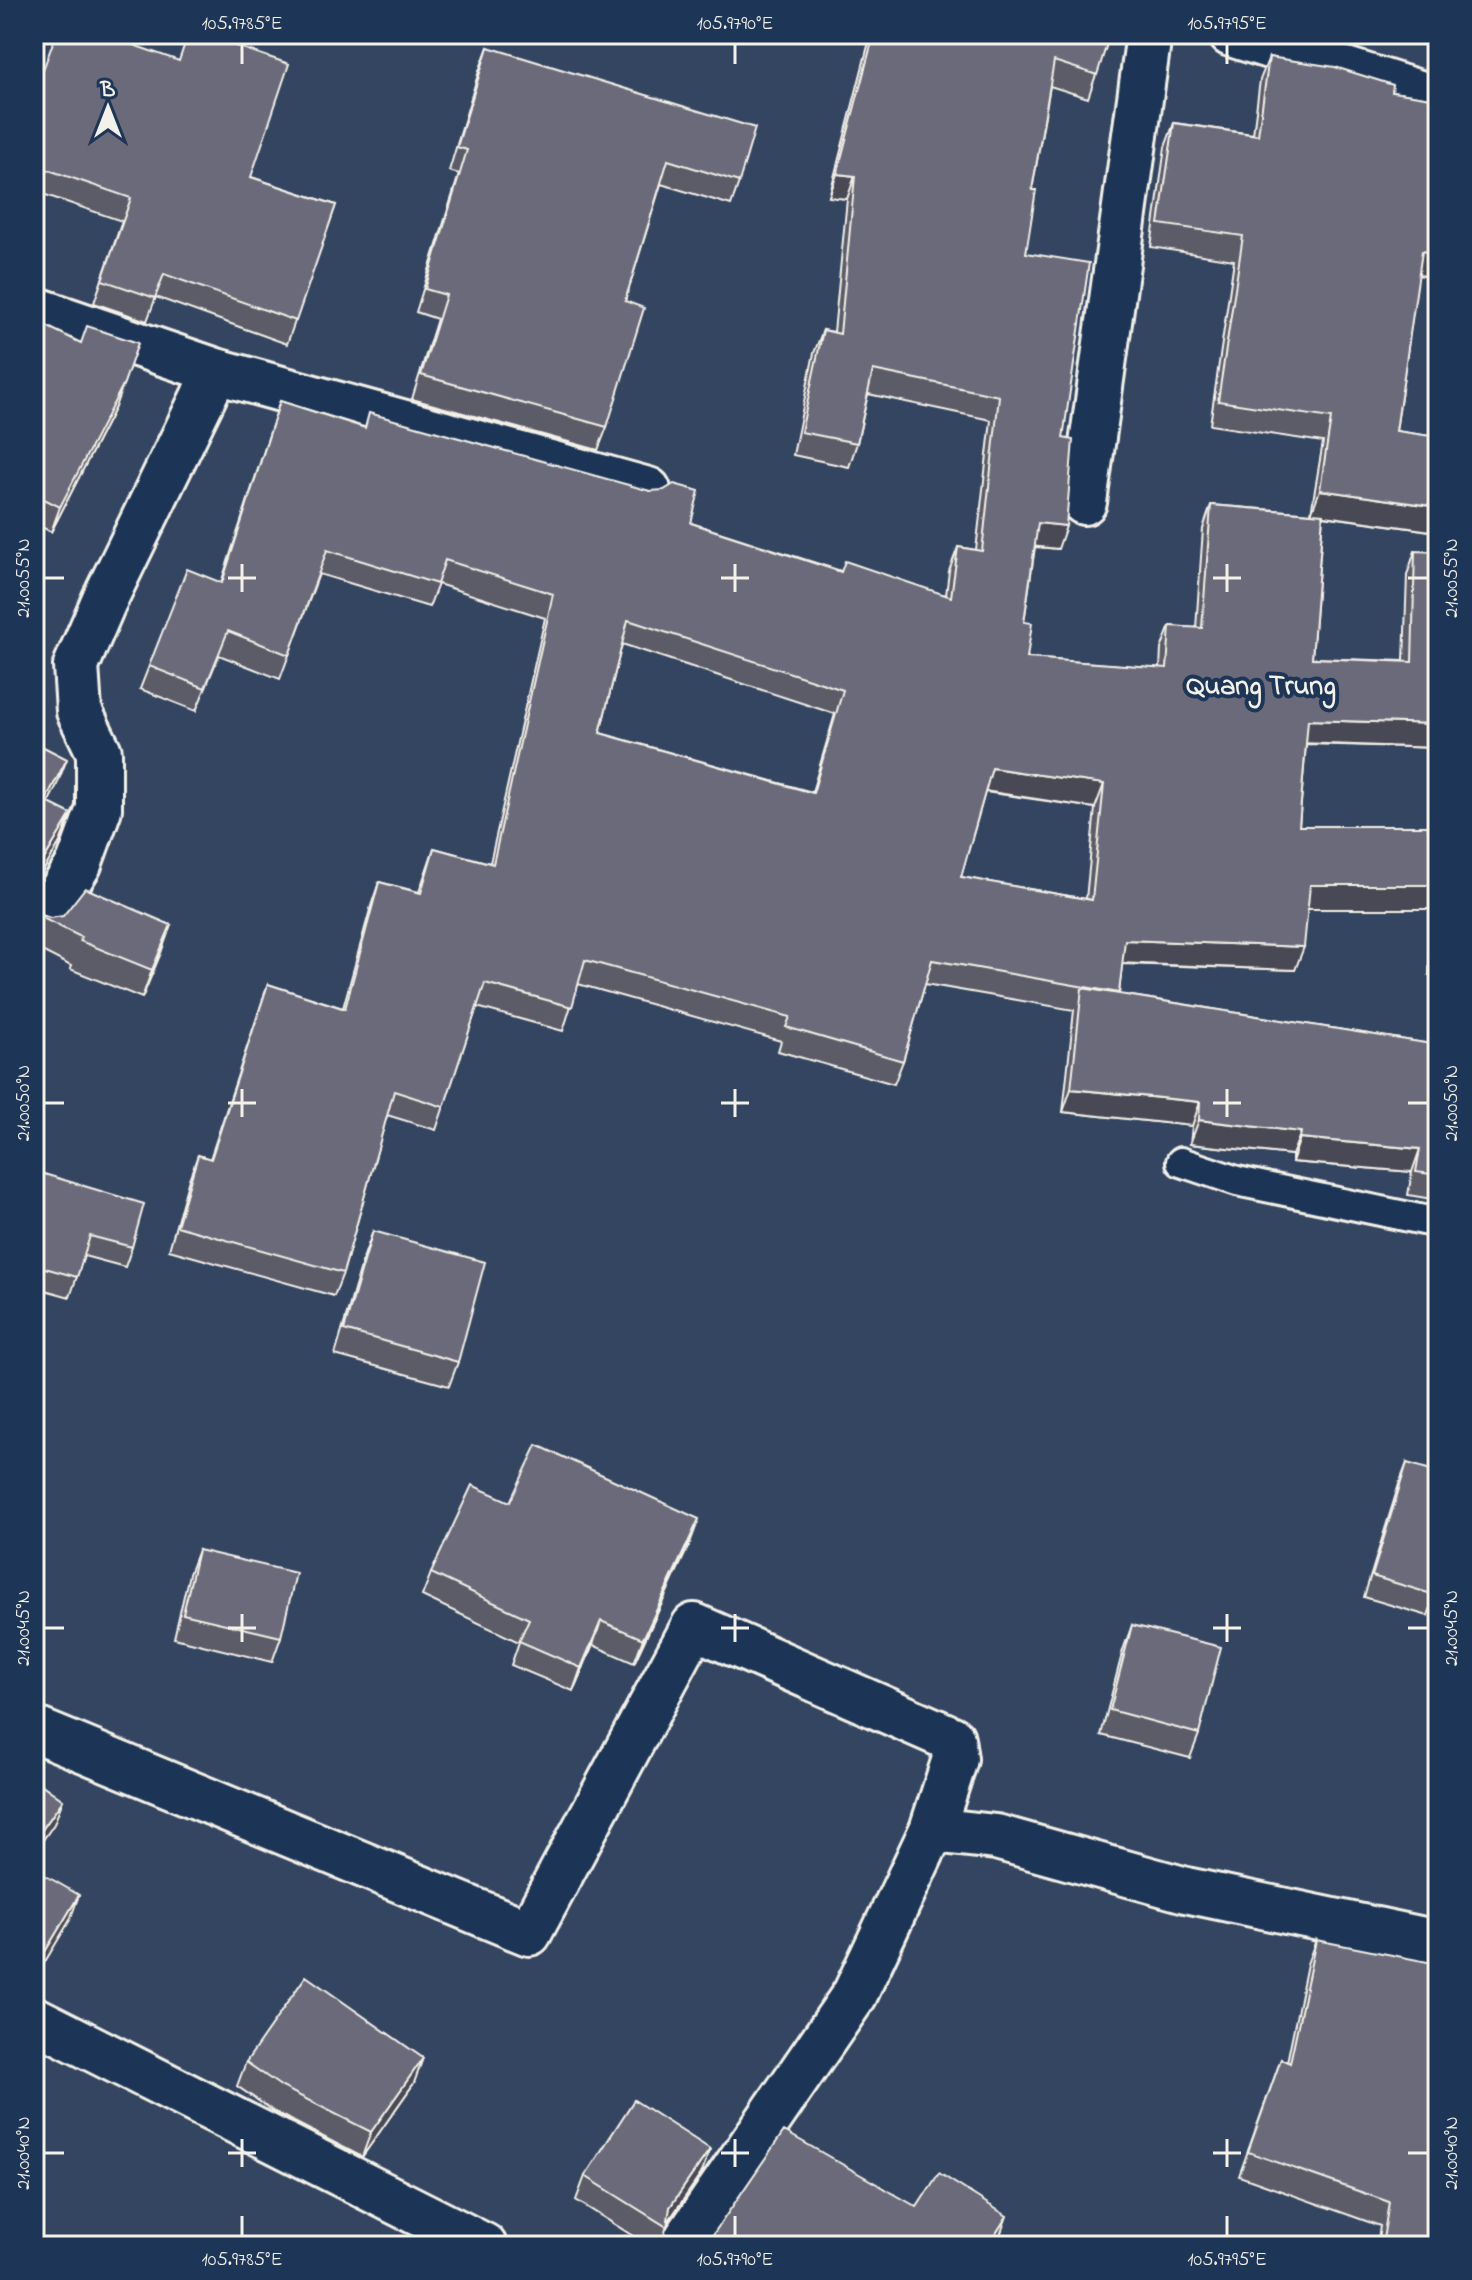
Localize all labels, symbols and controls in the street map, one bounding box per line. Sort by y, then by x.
text: 105.9785°E [201,10,283,39]
text: 105.9790°E [697,10,773,39]
text: 105.9795°E [1187,10,1267,39]
north arrow [68,68,148,148]
text: B [100,75,116,107]
text: 21.0055°N [10,538,39,618]
text: 21.0055°N [1438,538,1467,618]
district label: Quang Trung [1186,667,1336,709]
text: 21.0050°N [10,1065,39,1141]
text: 21.0050°N [1438,1065,1467,1141]
text: 21.0045°N [10,1590,39,1666]
text: 21.0045°N [1438,1590,1467,1666]
text: 21.0040°N [10,2116,39,2190]
text: 21.0040°N [1438,2116,1467,2190]
text: 105.9785°E [201,2246,283,2275]
text: 105.9790°E [697,2246,773,2275]
text: 105.9795°E [1187,2246,1267,2275]

